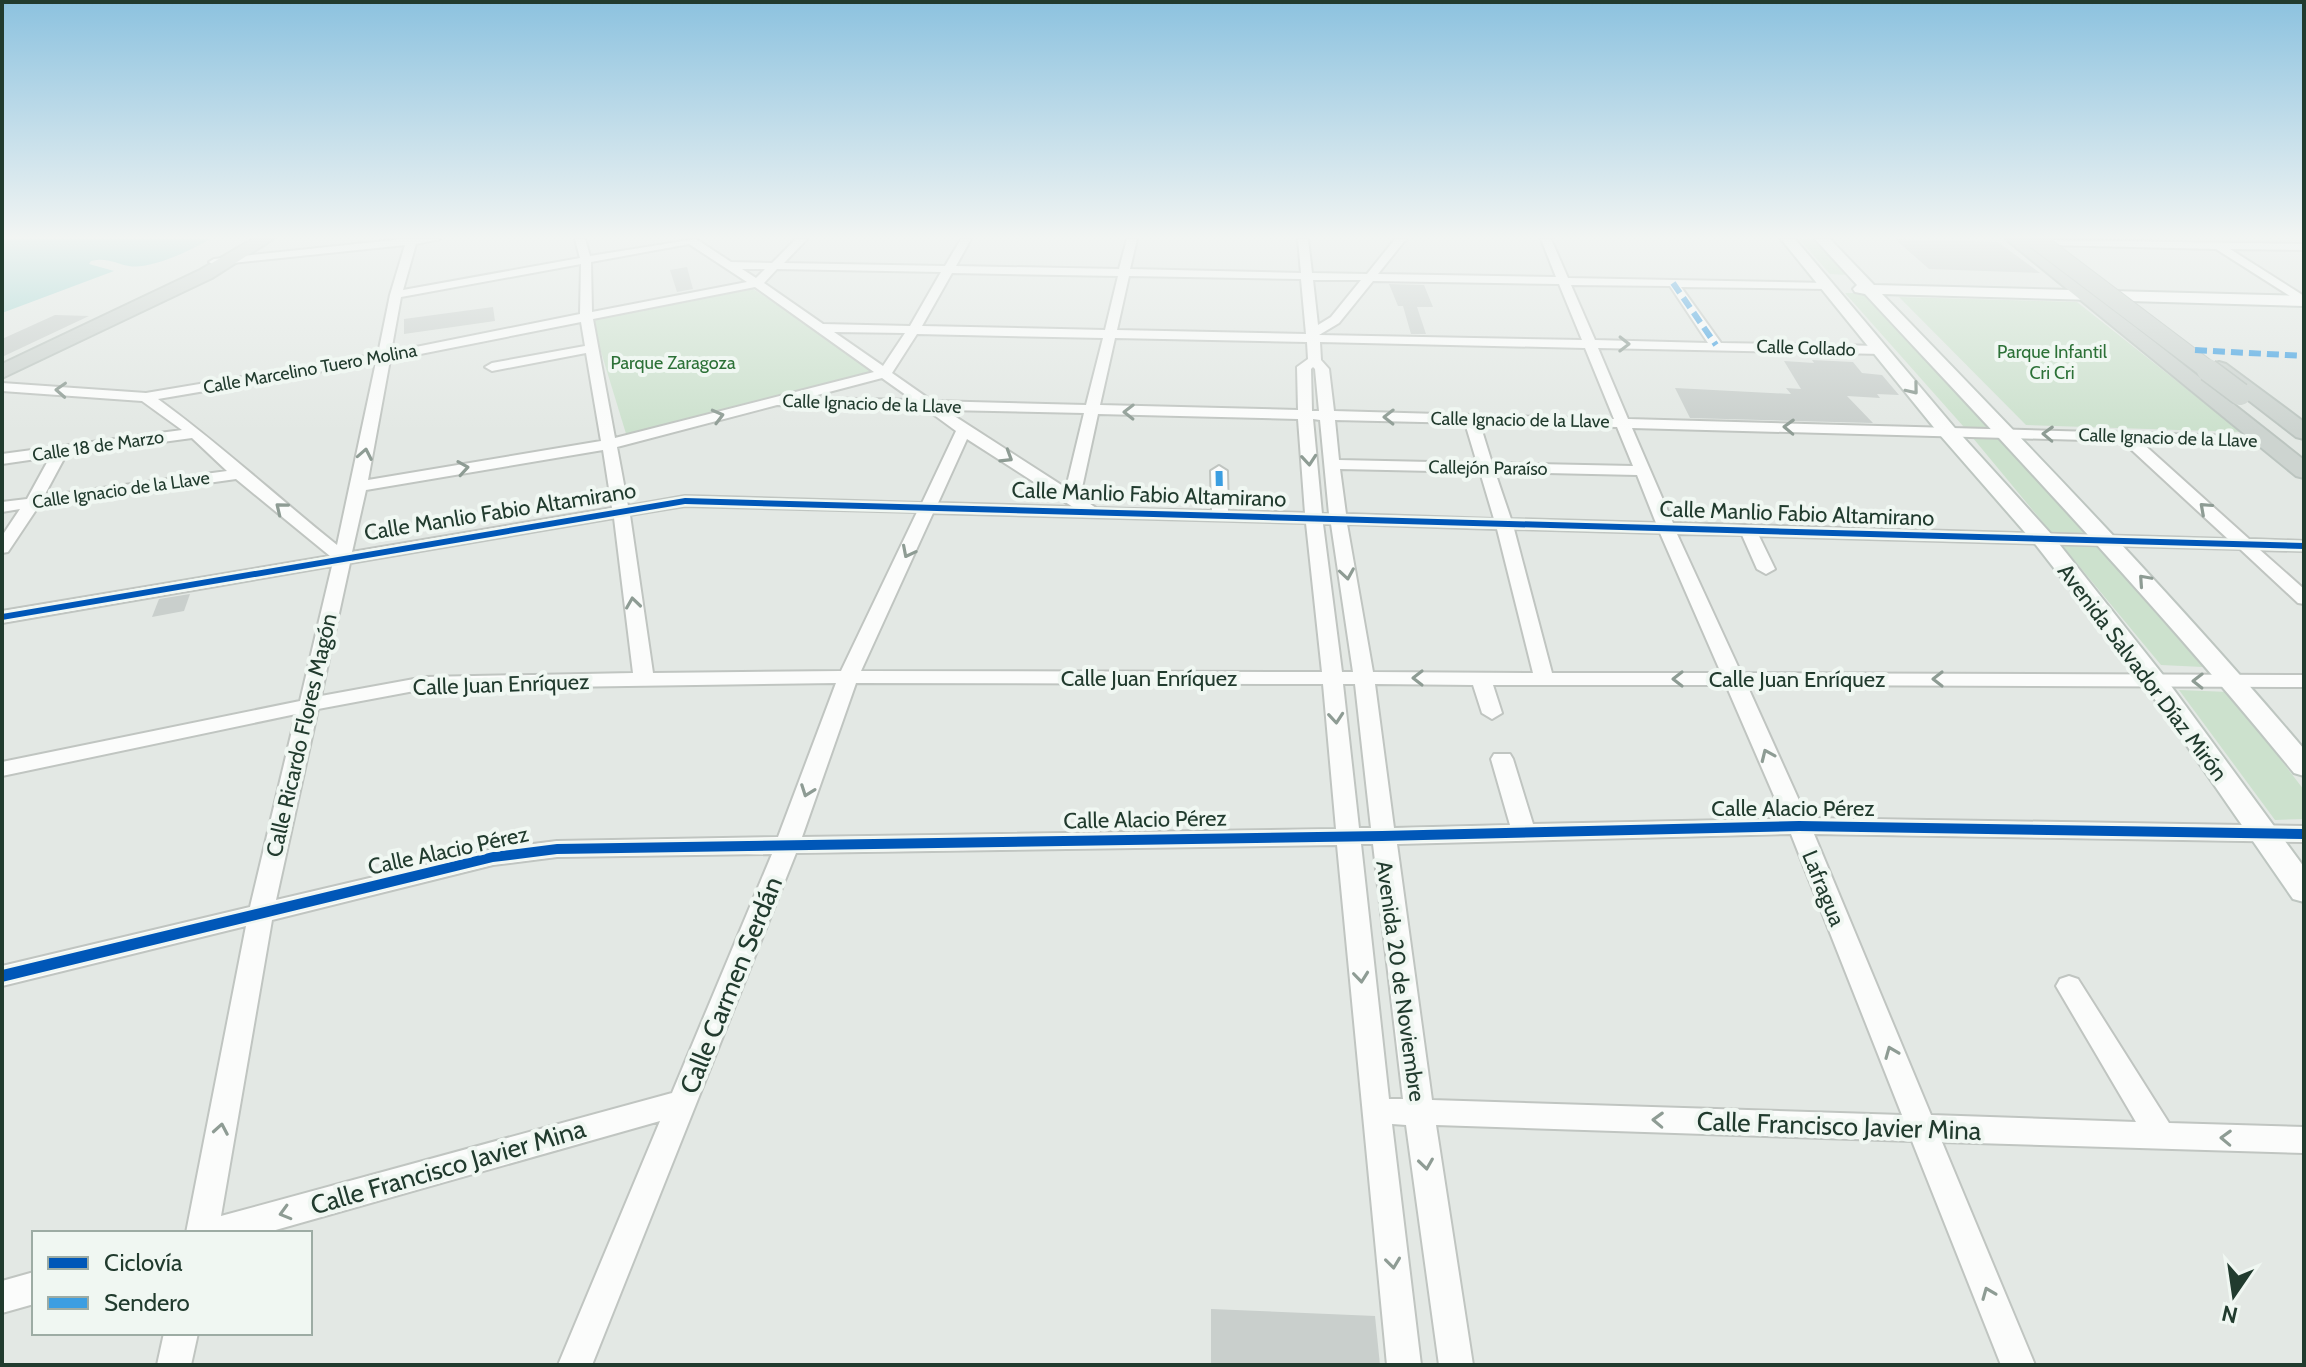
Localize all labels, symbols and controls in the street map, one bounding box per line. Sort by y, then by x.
one-way arrow [1618,335,1631,352]
street label: Calle Collado [1756,335,1856,361]
street label: Calle Marcelino Tuero Molina [201,339,419,399]
park label: Parque Infantil Cri Cri [1997,341,2108,384]
park label: Parque Zaragoza [610,352,736,374]
one-way arrow [1903,380,1918,394]
one-way arrow [54,382,67,399]
street label: Calle Ignacio de la Llave [782,390,962,418]
one-way arrow [1122,403,1135,420]
street label: Calle Ignacio de la Llave [1430,407,1610,433]
one-way arrow [710,408,724,425]
one-way arrow [1382,409,1395,426]
one-way arrow [1782,418,1794,436]
street label: Calle Ignacio de la Llave [2078,424,2258,452]
one-way arrow [2041,425,2054,443]
street label: Calle 18 de Marzo [31,426,165,466]
one-way arrow [998,447,1012,462]
one-way arrow [356,448,373,461]
one-way arrow [1300,454,1317,467]
street label: Callejón Paraíso [1428,456,1548,480]
one-way arrow [457,461,470,478]
street label: Calle Ignacio de la Llave [31,467,211,513]
street label: Calle Manlio Fabio Altamirano [1011,476,1287,513]
street label: Calle Manlio Fabio Altamirano [362,477,638,546]
street label: Calle Manlio Fabio Altamirano [1659,495,1935,532]
one-way arrow [275,503,290,517]
one-way arrow [2200,504,2215,518]
one-way arrow [902,543,918,558]
street label: Avenida Salvador Díaz Mirón [2052,558,2233,786]
one-way arrow [1338,567,1355,581]
one-way arrow [2139,575,2154,590]
one-way arrow [625,596,642,610]
street label: Calle Ricardo Flores Magón [260,611,343,860]
street label: Calle Juan Enríquez [1061,665,1237,692]
street label: Calle Juan Enríquez [1709,666,1885,693]
street label: Calle Juan Enríquez [412,668,590,701]
one-way arrow [1411,669,1424,687]
one-way arrow [1671,670,1684,688]
one-way arrow [1931,670,1944,688]
one-way arrow [2191,672,2204,689]
one-way arrow [1328,712,1345,725]
one-way arrow [1761,749,1777,763]
one-way arrow [800,783,817,797]
street label: Calle Alacio Pérez [1711,795,1875,822]
street label: Calle Alacio Pérez [1063,805,1227,834]
street label: Calle Alacio Pérez [365,820,531,881]
street label: Lafragua [1796,846,1851,930]
street label: Avenida 20 de Noviembre [1370,859,1431,1103]
street label: Calle Carmen Serdán [673,872,789,1098]
one-way arrow [1352,971,1369,984]
one-way arrow [1884,1046,1900,1060]
street label: Calle Francisco Javier Mina [1696,1105,1982,1147]
street label: Calle Francisco Javier Mina [307,1112,590,1222]
one-way arrow [1651,1112,1664,1129]
one-way arrow [212,1122,229,1136]
one-way arrow [2219,1129,2232,1146]
one-way arrow [1417,1158,1434,1171]
one-way arrow [279,1204,293,1220]
legend [32,1231,312,1335]
text: Ciclovía [104,1248,183,1277]
north arrow [2194,1255,2274,1335]
one-way arrow [1384,1257,1401,1270]
one-way arrow [1981,1287,1998,1301]
text: Sendero [104,1288,190,1317]
text: N [2219,1299,2240,1329]

